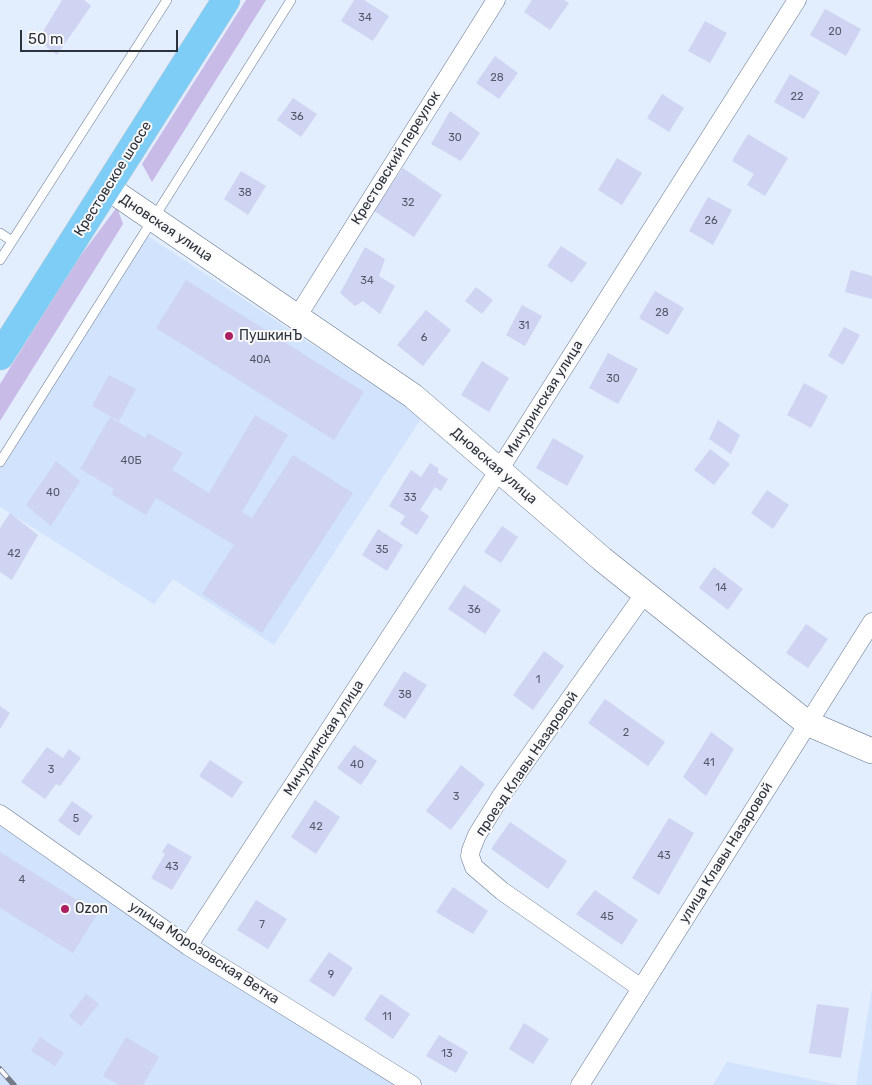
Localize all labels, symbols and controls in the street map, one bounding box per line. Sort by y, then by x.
house number: 34 [358,11,372,25]
scale bar [22,20,180,52]
house number: 20 [828,25,842,39]
text: 50 m [28,30,63,48]
house number: 28 [490,71,504,85]
street label: Крестовский переулок [348,88,444,228]
house number: 22 [791,90,803,104]
house number: 36 [290,110,304,124]
street label: Крестовское шоссе [71,118,155,240]
house number: 30 [448,131,462,145]
house number: 38 [238,186,252,200]
street label: Дновская улица [116,191,216,265]
house number: 32 [401,196,415,210]
house number: 26 [704,214,718,228]
house number: 34 [360,274,374,288]
house number: 28 [655,306,669,320]
house number: 31 [518,319,530,333]
place label: ПушкинЪ [239,328,302,344]
marker: ПушкинЪ [223,330,235,342]
house number: 6 [421,331,427,345]
street label: Мичуринская улица [501,337,587,461]
house number: 40А [249,353,271,367]
house number: 30 [606,372,620,386]
street label: Дновская улица [448,424,540,508]
house number: 40Б [121,454,141,468]
house number: 40 [46,486,60,500]
house number: 33 [403,491,417,505]
house number: 35 [375,543,389,557]
house number: 42 [7,547,21,561]
house number: 14 [715,581,727,595]
house number: 36 [467,603,481,617]
house number: 1 [536,673,540,687]
street label: Мичуринская улица [280,677,368,799]
house number: 38 [398,688,412,702]
street label: проезд Клавы Назаровой [472,688,582,840]
house number: 2 [623,726,629,740]
house number: 41 [703,756,715,770]
house number: 40 [350,758,364,772]
house number: 3 [48,763,54,777]
street label: улица Клавы Назаровой [676,779,776,927]
house number: 3 [453,790,459,804]
house number: 5 [73,812,79,826]
house number: 42 [309,820,323,834]
house number: 43 [657,849,671,863]
house number: 43 [165,860,179,874]
house number: 4 [19,873,25,887]
street label: улица Морозовская Ветка [126,898,282,1008]
place label: Ozon [75,901,108,917]
marker: Ozon [59,903,71,915]
house number: 45 [600,910,614,924]
house number: 7 [259,918,265,932]
house number: 9 [328,968,334,982]
house number: 11 [382,1010,392,1024]
house number: 13 [441,1047,453,1061]

